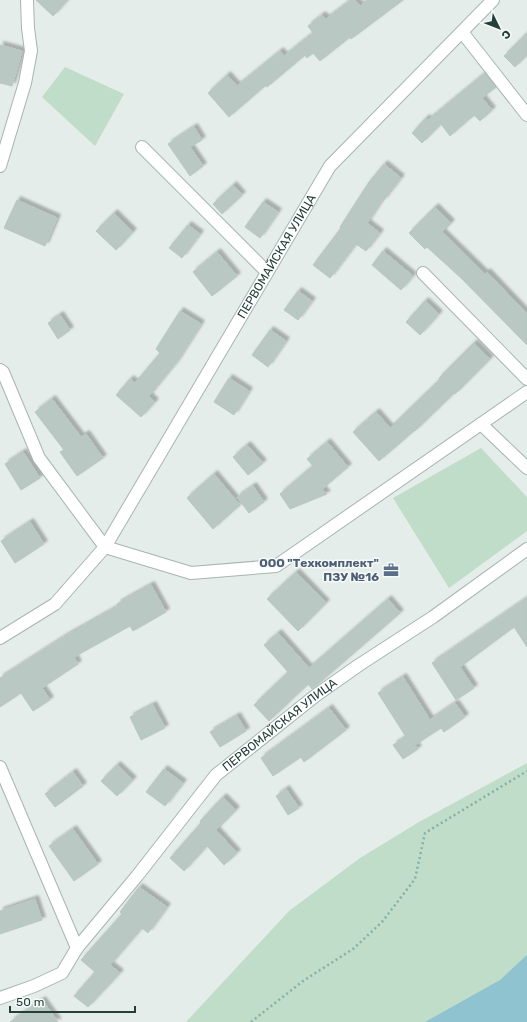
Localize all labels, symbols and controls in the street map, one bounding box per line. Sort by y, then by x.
north arrow [479,8,519,48]
text: С [498,27,513,42]
street label: ПЕРВОМАЙСКАЯ УЛИЦА [235,192,319,321]
place label: ООО "Техкомплект" ПЗУ №16 [259,556,379,584]
office icon: ООО "Техкомплект" ПЗУ №16 [382,561,400,579]
street label: ПЕРВОМАЙСКАЯ УЛИЦА [220,676,340,774]
scale bar [10,988,135,1014]
text: 50 m [16,995,44,1009]

